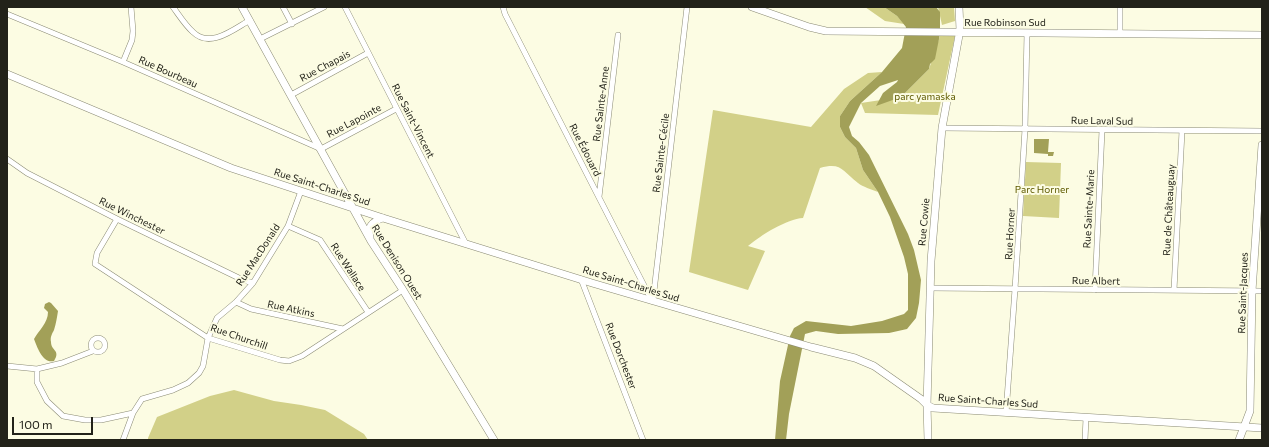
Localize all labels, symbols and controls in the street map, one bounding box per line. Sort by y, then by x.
street label: Rue Robinson Sud [964,17,1046,29]
street label: Rue Chapais [298,48,352,84]
street label: Rue Bourbeau [137,54,199,90]
street label: Rue Sainte-Anne [590,66,612,142]
street label: Rue Saint-Vincent [389,82,437,160]
park label: parc yamaska [894,91,956,103]
street label: Rue Lapointe [325,102,383,140]
street label: Rue Sainte-Cécile [650,113,672,193]
street label: Rue Laval Sud [1071,114,1133,128]
street label: Rue Édouard [567,122,603,178]
street label: Rue de Châteauguay [1161,164,1177,256]
street label: Rue Saint-Charles Sud [272,166,372,208]
street label: Rue Sainte-Marie [1081,169,1097,249]
park label: Parc Horner [1015,184,1069,196]
street label: Rue Winchester [97,195,167,237]
street label: Rue Cowie [916,198,932,246]
street label: Rue Horner [1003,208,1017,260]
street label: Rue MacDonald [233,222,283,288]
street label: Rue Denison Ouest [369,222,425,302]
street label: Rue Wallace [328,241,368,293]
street label: Rue Saint-Jacques [1236,252,1250,334]
street label: Rue Saint-Charles Sud [581,264,681,304]
street label: Rue Albert [1072,275,1120,287]
street label: Rue Atkins [266,298,316,320]
street label: Rue Dorchester [603,321,639,391]
street label: Rue Churchill [209,322,269,352]
street label: Rue Saint-Charles Sud [937,392,1039,410]
scale bar [14,409,95,435]
text: 100 m [19,417,53,431]

